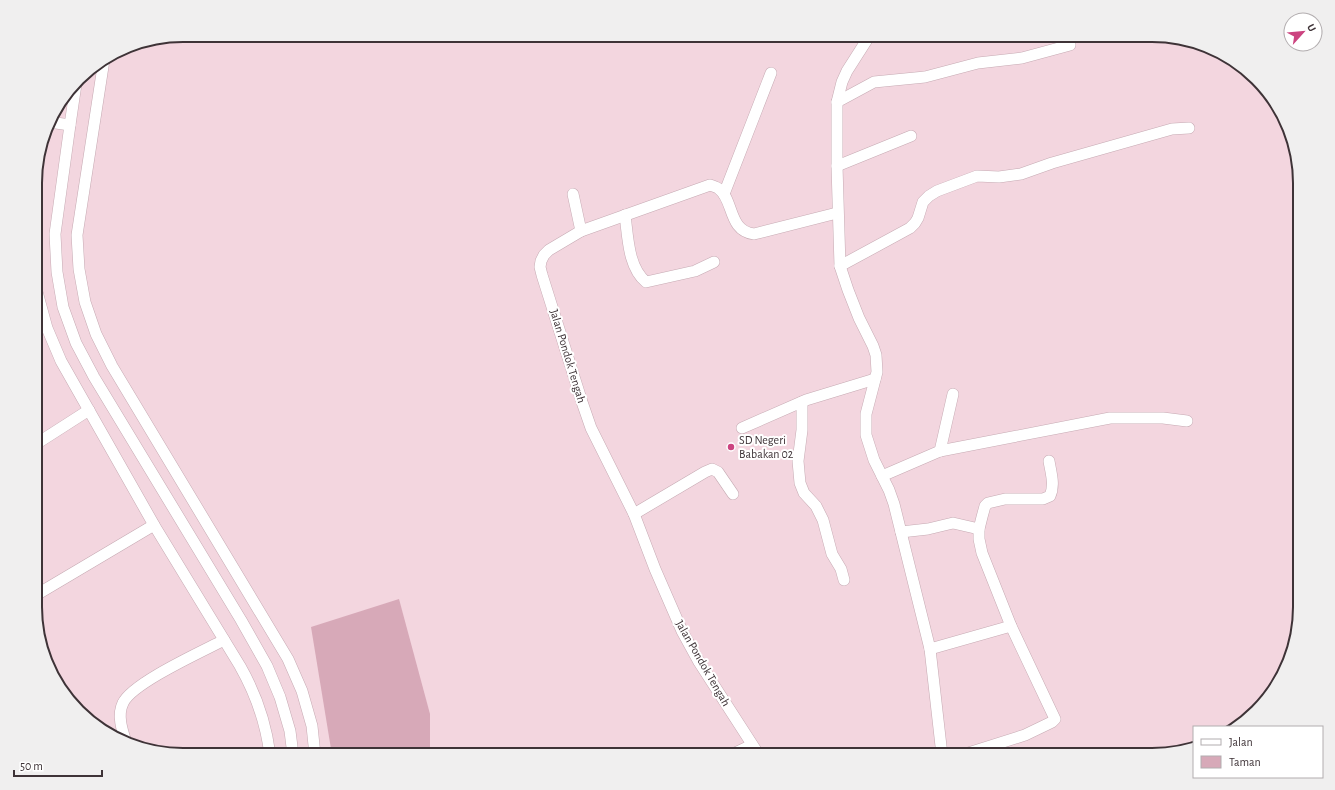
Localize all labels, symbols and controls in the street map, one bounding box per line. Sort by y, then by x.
north arrow [1283,12,1323,52]
text: U [1305,22,1318,33]
street label: Jalan Pondok Tengah [548,308,588,404]
place label: SD Negeri Babakan 02 [739,434,794,460]
marker: SD Negeri Babakan 02 [726,442,736,452]
street label: Jalan Pondok Tengah [674,618,732,708]
legend [1193,726,1323,778]
text: Jalan [1229,736,1253,748]
scale bar [14,752,102,778]
text: Taman [1229,756,1261,768]
text: 50 m [20,760,43,772]

